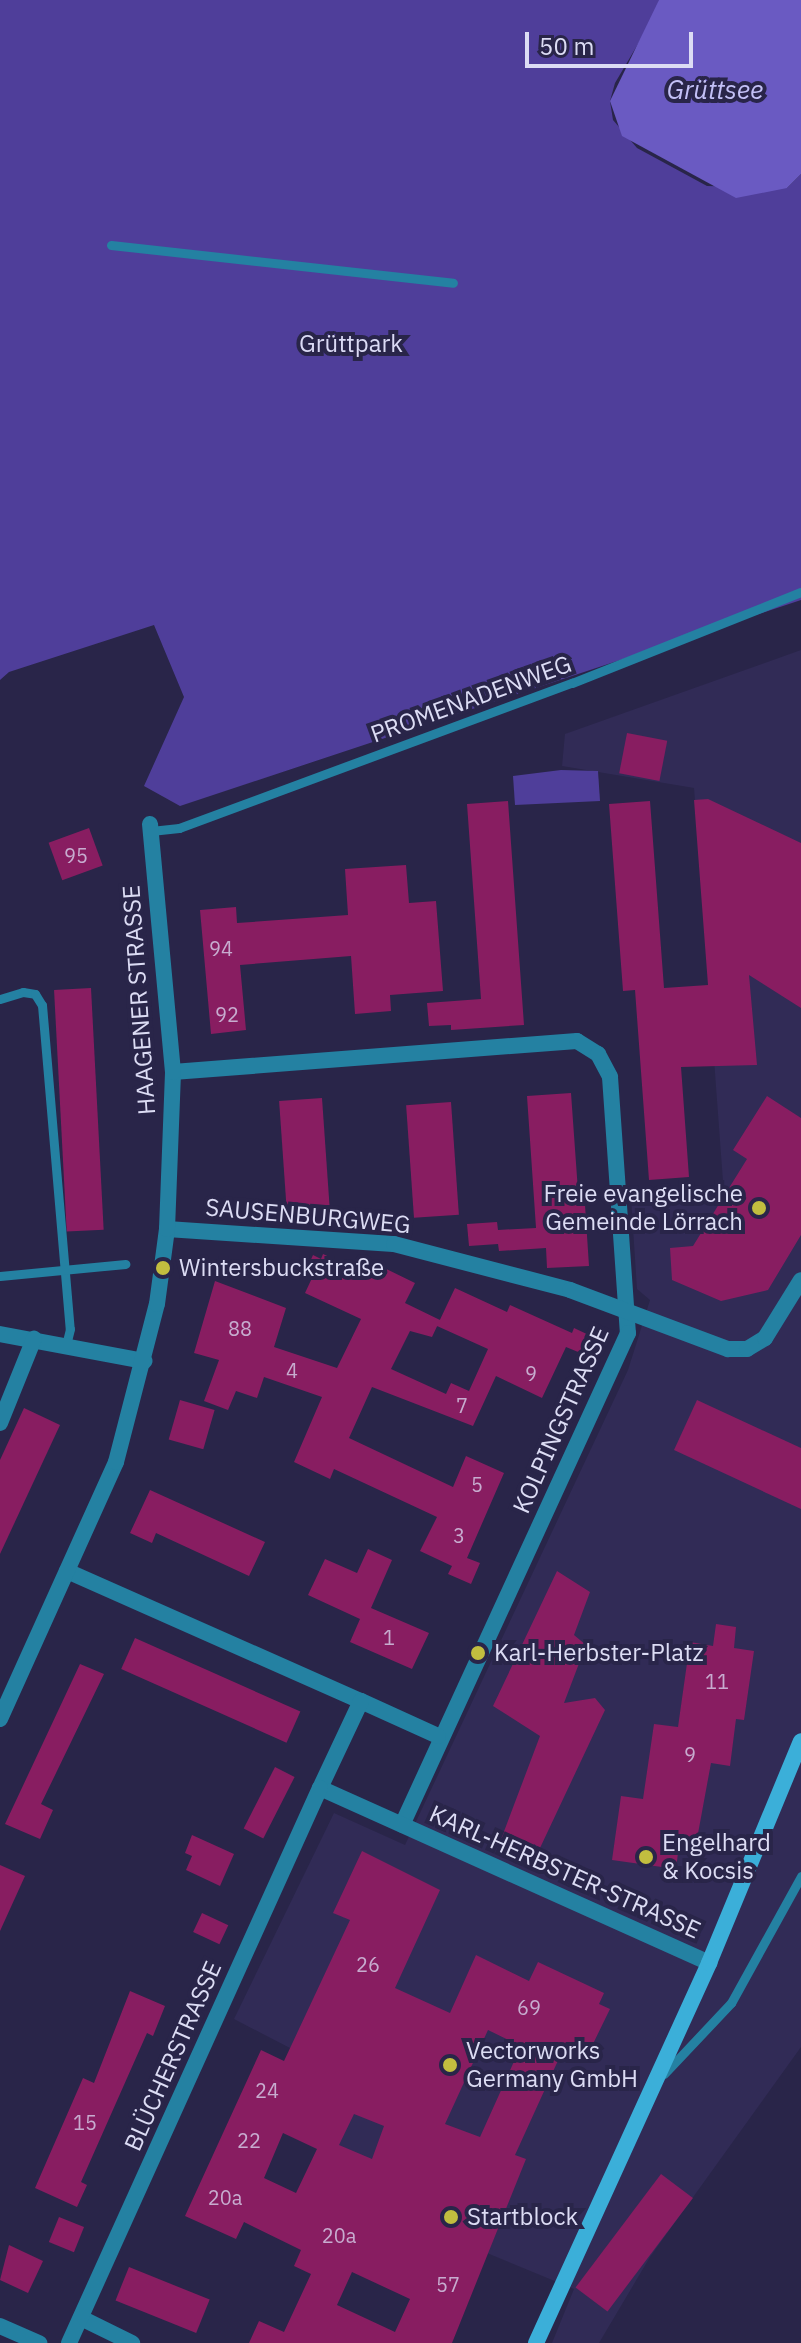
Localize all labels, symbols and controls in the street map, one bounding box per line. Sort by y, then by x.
scale bar [529,16,697,66]
text: 50 m [539,30,594,62]
water label: Grüttsee [667,74,763,106]
park label: Grüttpark [299,330,403,358]
street label: PROMENADENWEG [367,649,575,749]
house number: 95 [64,843,88,867]
street label: HAAGENER STRASSE [117,884,161,1116]
house number: 94 [209,936,233,960]
house number: 92 [215,1002,239,1026]
place label: Freie evangelische Gemeinde Lörrach [544,1180,743,1236]
street label: SAUSENBURGWEG [204,1193,412,1239]
marker: Freie evangelische Gemeinde Lörrach [750,1199,768,1217]
place label: Wintersbuckstraße [179,1254,384,1282]
marker: Wintersbuckstraße [154,1259,172,1277]
house number: 88 [228,1316,252,1340]
street label: KOLPINGSTRASSE [507,1322,615,1518]
house number: 4 [286,1358,298,1382]
house number: 9 [525,1361,537,1385]
house number: 7 [456,1393,468,1417]
house number: 5 [471,1472,483,1496]
house number: 3 [453,1523,465,1547]
house number: 1 [383,1625,395,1649]
place label: Karl-Herbster-Platz [494,1639,704,1667]
marker: Karl-Herbster-Platz [469,1644,487,1662]
house number: 11 [705,1669,729,1693]
house number: 9 [684,1742,696,1766]
street label: KARL-HERBSTER-STRASSE [425,1799,705,1945]
place label: Engelhard & Kocsis [662,1829,771,1885]
marker: Engelhard & Kocsis [637,1848,655,1866]
house number: 26 [356,1952,380,1976]
street label: BLÜCHERSTRASSE [118,1957,228,2155]
house number: 69 [517,1995,541,2019]
place label: Vectorworks Germany GmbH [466,2037,638,2093]
marker: Vectorworks Germany GmbH [441,2056,459,2074]
house number: 24 [255,2078,279,2102]
house number: 15 [73,2110,97,2134]
house number: 22 [237,2128,261,2152]
house number: 20a [208,2185,242,2209]
place label: Startblock [467,2203,578,2231]
marker: Startblock [442,2208,460,2226]
house number: 20a [322,2223,356,2247]
house number: 57 [436,2272,460,2296]

